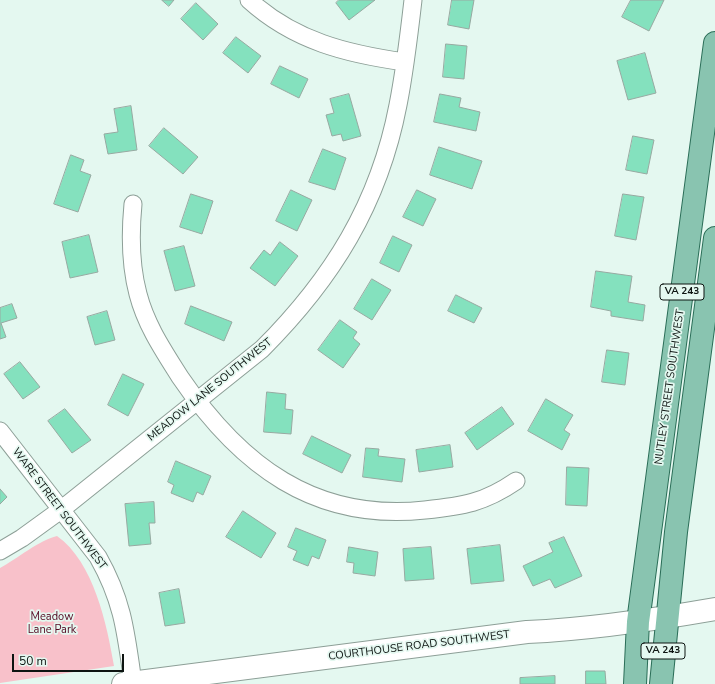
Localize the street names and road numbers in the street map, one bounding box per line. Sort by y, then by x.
road number: VA 243 [660,284,704,300]
street label: NUTLEY STREET SOUTHWEST [653,308,687,466]
street label: MEADOW LANE SOUTHWEST [145,336,275,444]
street label: WARE STREET SOUTHWEST [9,446,109,572]
street label: COURTHOUSE ROAD SOUTHWEST [328,628,510,664]
road number: VA 243 [641,643,685,659]

